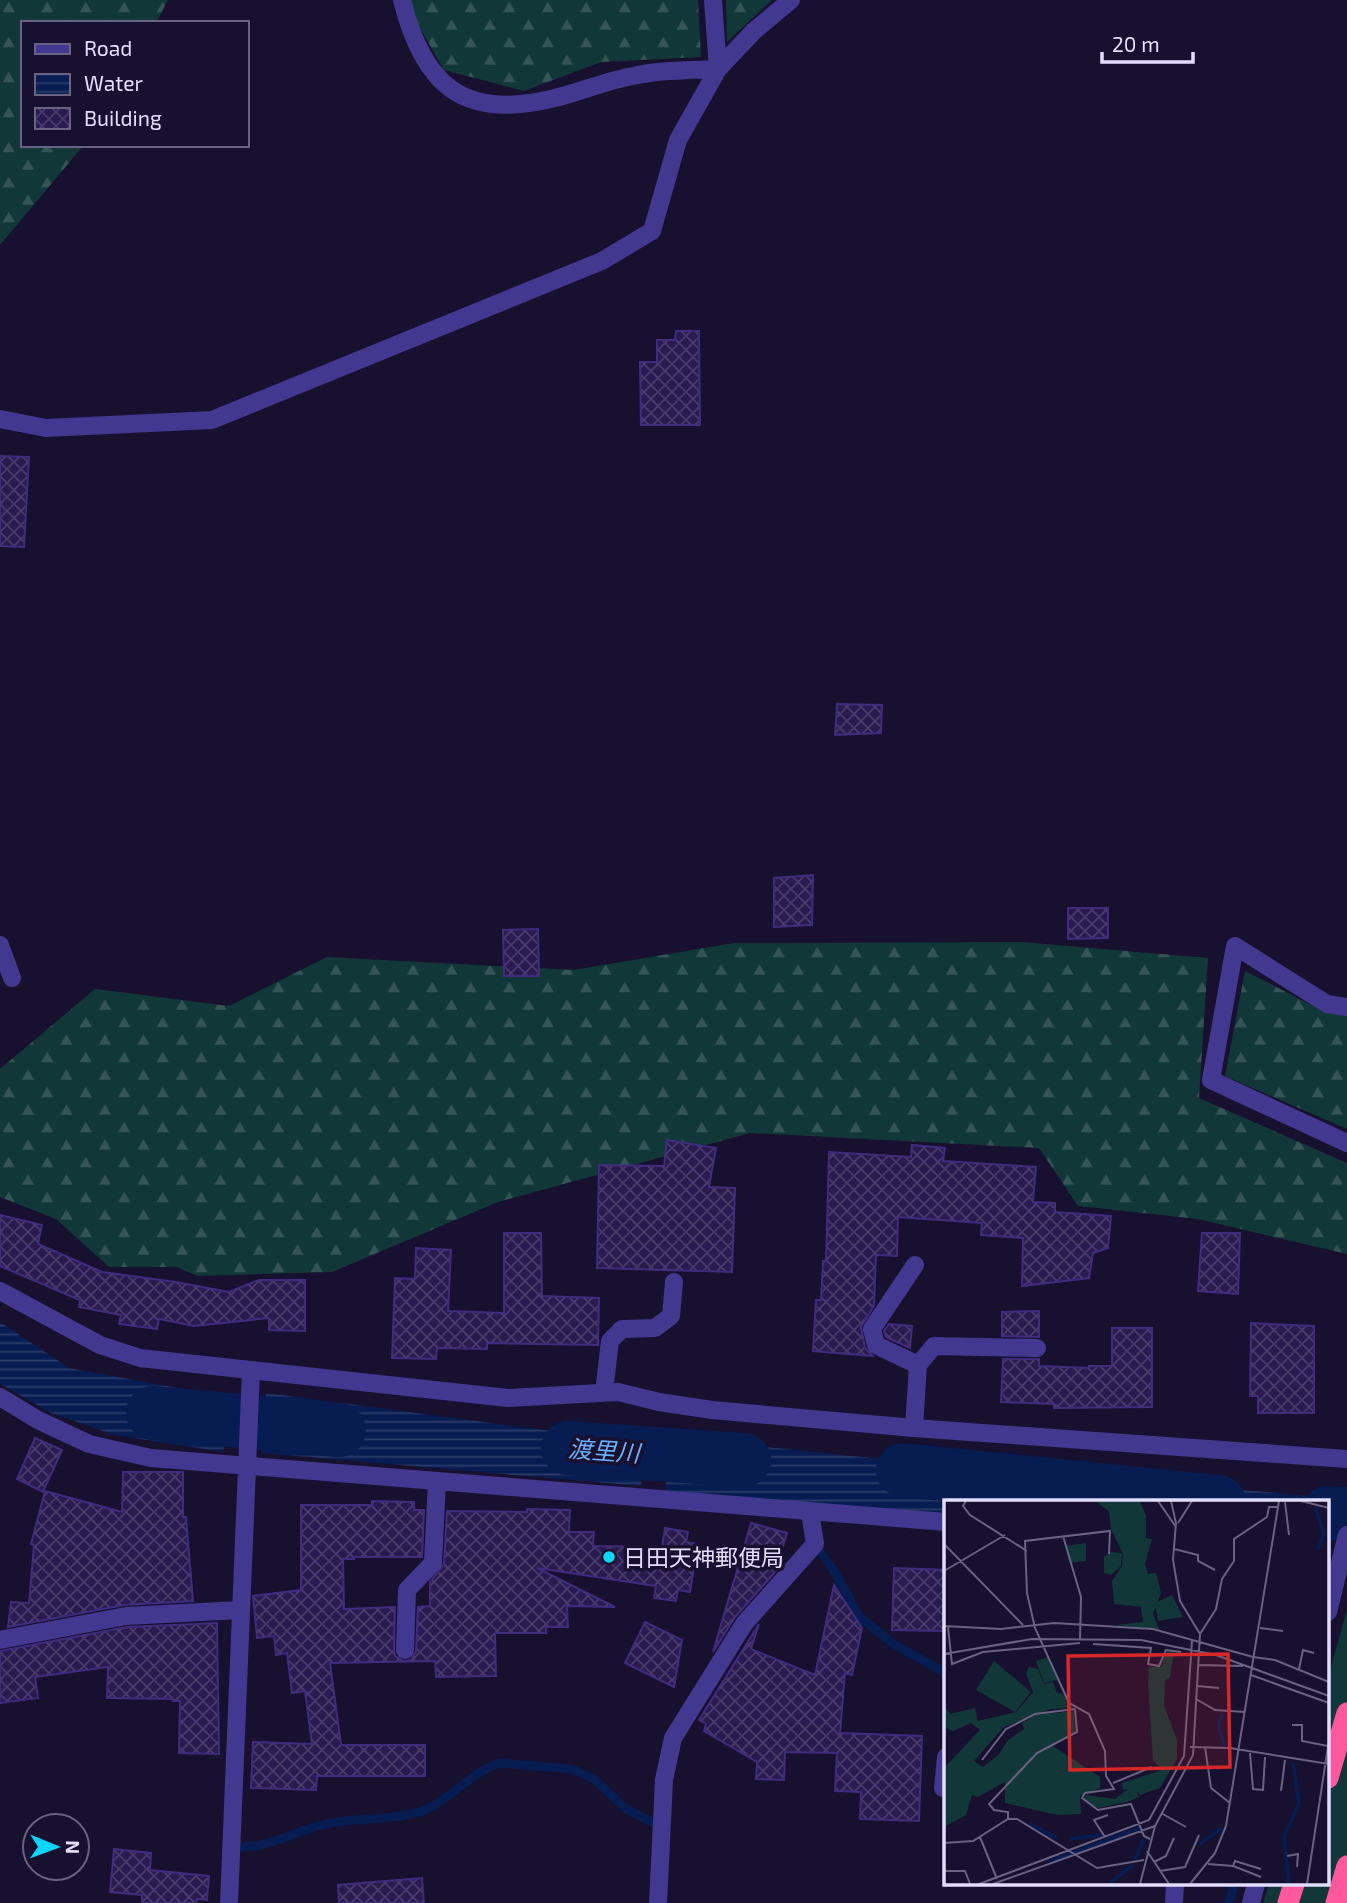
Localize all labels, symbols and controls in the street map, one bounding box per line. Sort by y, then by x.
legend [21,21,248,147]
scale bar [1102,21,1193,65]
text: 20 m [1112,31,1160,56]
text: Road [84,35,132,60]
text: Water [84,70,143,95]
text: Building [84,105,162,130]
water label: 渡里川 [567,1433,644,1467]
inset map [944,1500,1330,1885]
place label: 日田天神郵便局 [623,1543,784,1571]
marker: 日田天神郵便局 [601,1549,617,1565]
north arrow [21,1812,91,1882]
text: N [62,1840,85,1854]

